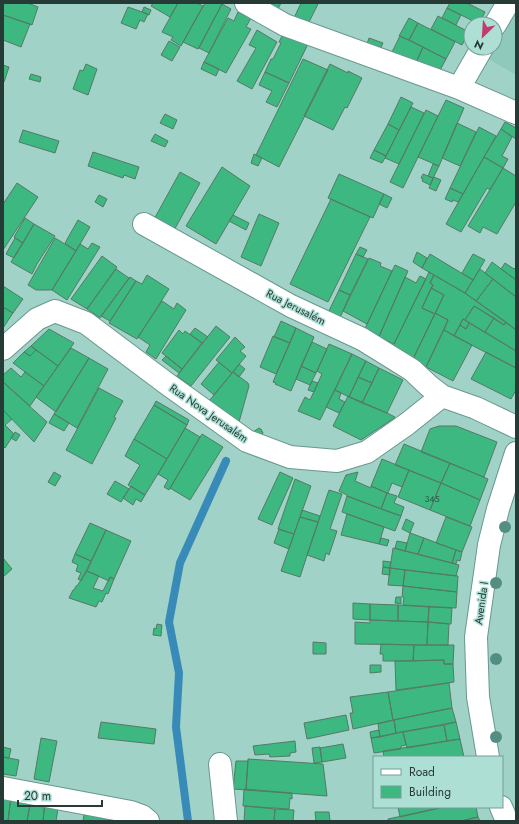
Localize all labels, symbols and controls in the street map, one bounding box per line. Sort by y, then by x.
north arrow [463,16,503,56]
text: N [471,36,486,54]
street label: Rua Jerusalém [263,285,329,329]
street label: Rua Nova Jerusalém [166,380,252,446]
house number: 345 [424,492,440,505]
street label: Avenida I [470,580,492,626]
legend [373,756,503,808]
text: Road [409,763,435,781]
scale bar [18,782,102,808]
text: Building [409,783,451,801]
text: 20 m [24,787,51,805]

